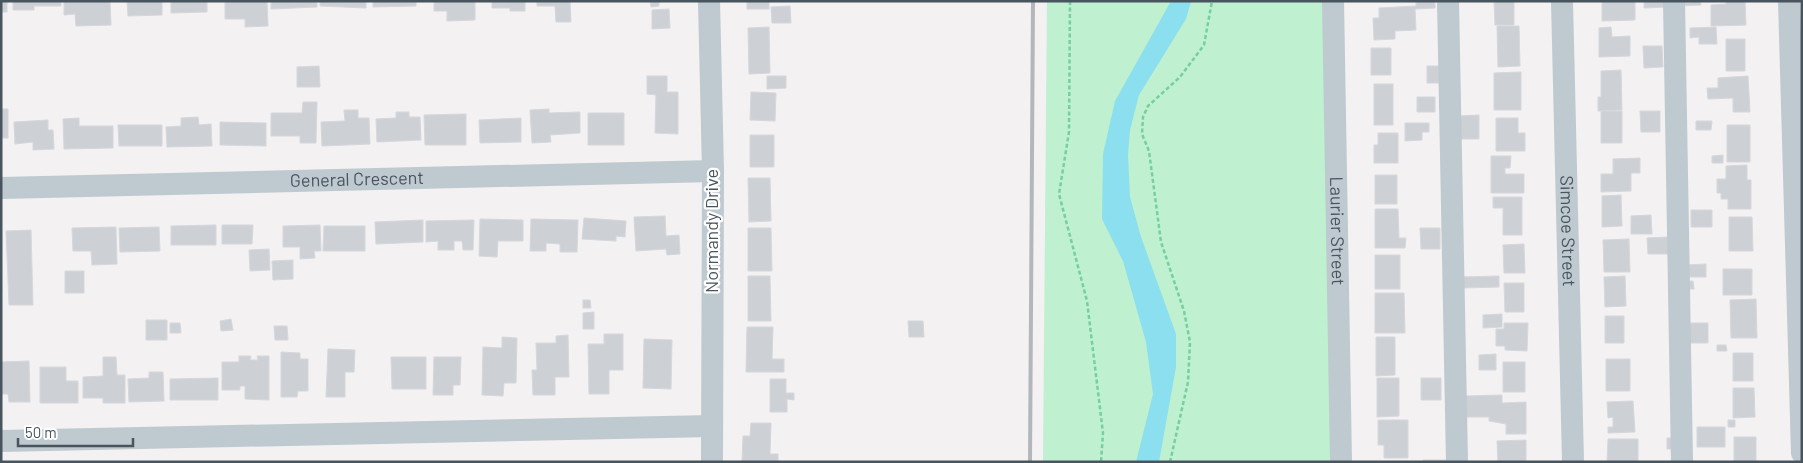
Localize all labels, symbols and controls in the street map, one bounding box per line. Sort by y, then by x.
street label: General Crescent [290,166,424,191]
street label: Normandy Drive [700,169,722,293]
street label: Simcoe Street [1556,175,1581,287]
street label: Laurier Street [1326,176,1350,286]
scale bar [18,416,132,448]
text: 50 m [25,423,57,441]

